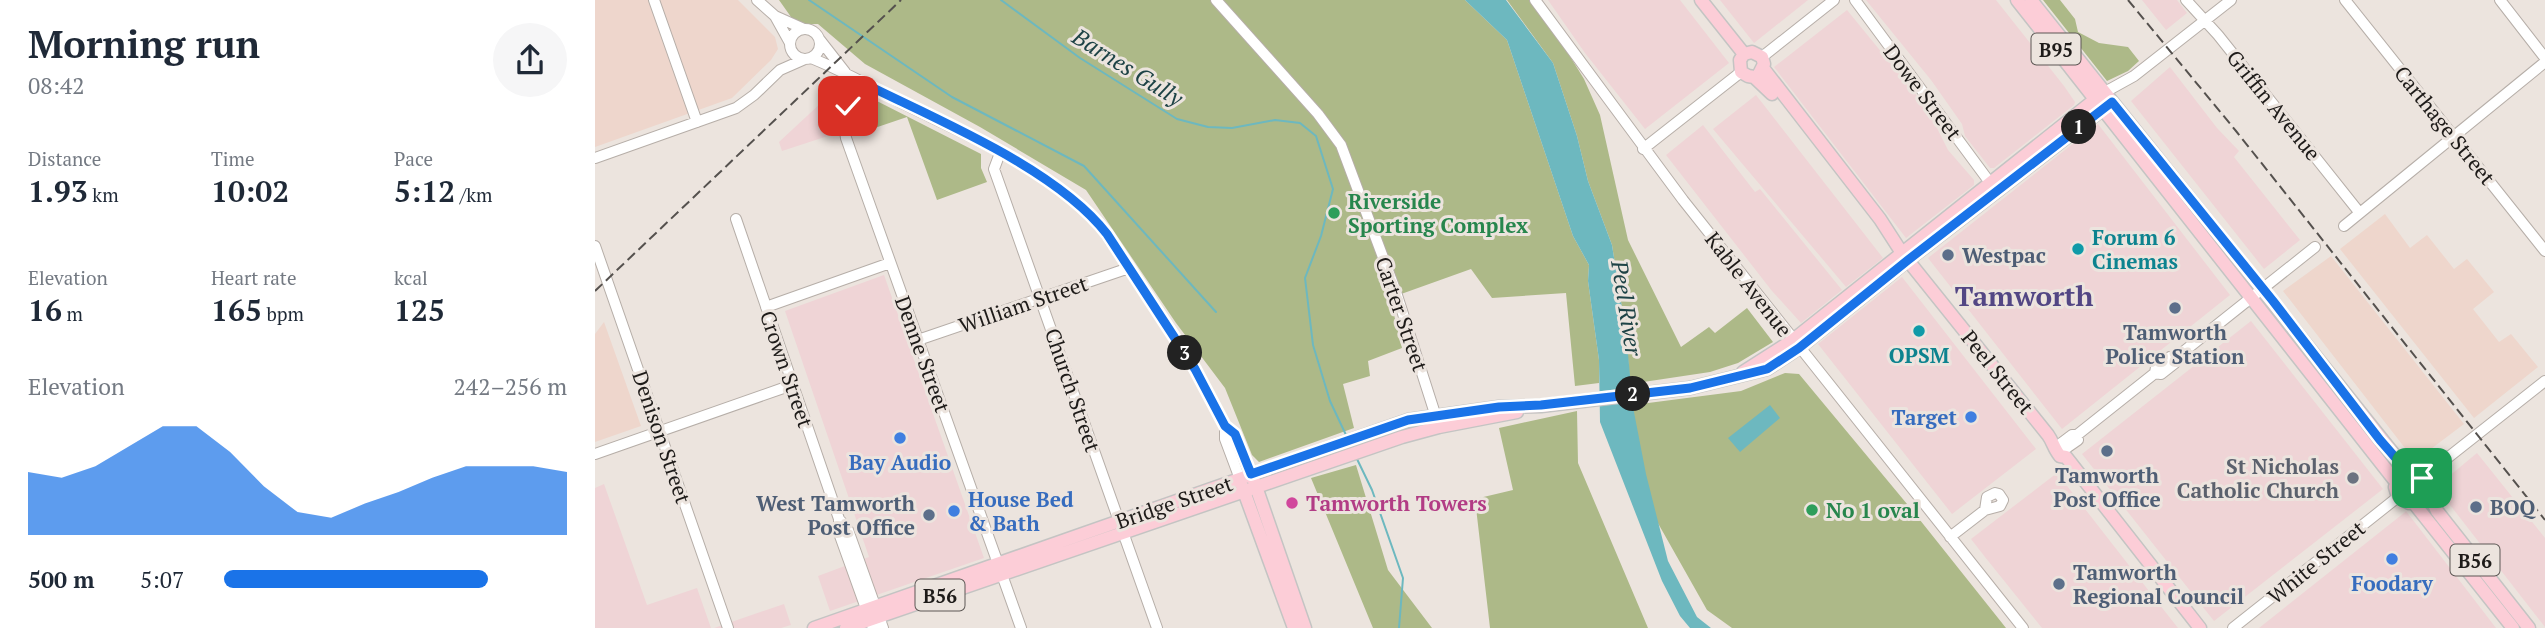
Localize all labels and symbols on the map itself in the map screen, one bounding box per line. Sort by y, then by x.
water label: Barnes Gully [1066,20,1190,113]
road number: B95 [2031,34,2081,64]
street label: Dowe Street [1878,38,1968,146]
street label: Griffin Avenue [2221,44,2327,166]
street label: Carthage Street [2388,60,2502,191]
pin [818,76,878,136]
pin: 1 [2061,110,2097,144]
place label: Riverside Sporting Complex [1348,187,1528,239]
marker: Riverside Sporting Complex [1326,205,1342,221]
place label: Forum 6 Cinemas [2092,223,2178,275]
street label: Kable Avenue [1699,226,1799,342]
place label: Westpac [1962,241,2046,269]
marker: Forum 6 Cinemas [2070,241,2086,257]
marker: Westpac [1940,247,1956,263]
street label: Carter Street [1369,253,1435,375]
water label: Peel River [1604,257,1650,359]
street label: William Street [955,269,1091,339]
district label: Tamworth [1955,277,2093,314]
street label: Denne Street [889,292,957,416]
marker: Tamworth Police Station [2167,300,2183,316]
street label: Crown Street [754,307,820,431]
place label: Tamworth Police Station [2105,318,2245,370]
marker: OPSM [1911,323,1927,339]
street label: Church Street [1039,324,1107,456]
street label: Peel Street [1956,324,2041,420]
pin: 3 [1167,336,1203,370]
place label: OPSM [1889,341,1950,369]
street label: Denison Street [626,367,698,507]
pin: 2 [1615,376,1651,412]
place label: Target [1891,403,1958,431]
marker: Target [1963,409,1979,425]
marker: Bay Audio [892,430,908,446]
marker: Tamworth Post Office [2099,443,2115,459]
place label: Bay Audio [849,448,951,476]
pin [2392,448,2452,508]
place label: St Nicholas Catholic Church [2177,452,2340,504]
place label: Tamworth Post Office [2053,461,2161,513]
street label: Bridge Street [1112,469,1236,535]
marker: St Nicholas Catholic Church [2345,470,2361,486]
place label: House Bed & Bath [968,485,1074,537]
place label: West Tamworth Post Office [756,489,916,541]
place label: Tamworth Towers [1306,489,1487,517]
place label: BOQ [2490,493,2536,521]
marker: Tamworth Towers [1284,495,1300,511]
place label: No 1 oval [1826,496,1920,524]
marker: BOQ [2468,499,2484,515]
marker: No 1 oval [1804,502,1820,518]
marker: House Bed & Bath [946,503,962,519]
marker: West Tamworth Post Office [921,507,937,523]
street label: White Street [2261,514,2371,610]
road number: B56 [2451,544,2499,576]
marker: Foodary [2384,551,2400,567]
place label: Tamworth Regional Council [2073,558,2244,610]
place label: Foodary [2351,569,2434,597]
marker: Tamworth Regional Council [2051,576,2067,592]
road number: B56 [915,580,965,610]

